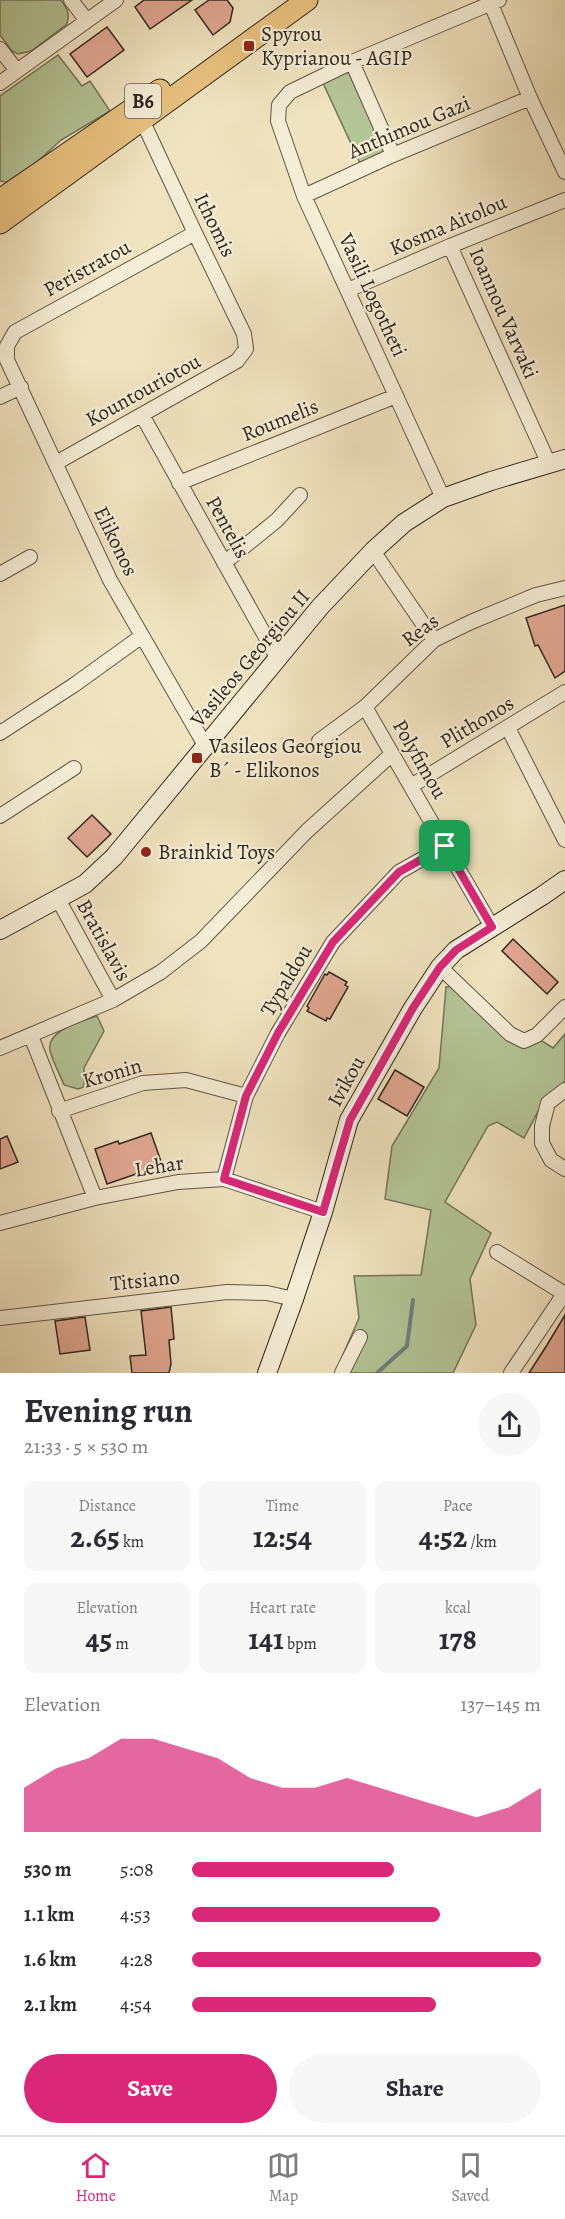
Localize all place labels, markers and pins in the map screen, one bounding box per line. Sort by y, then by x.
place label: Spyrou Kyprianou - AGIP [261,20,412,72]
marker: Spyrou Kyprianou - AGIP [242,39,256,53]
place label: Vasileos Georgiou B´ - Elikonos [208,732,362,784]
marker: Vasileos Georgiou B´ - Elikonos [190,751,204,765]
pin [419,820,470,871]
place label: Brainkid Toys [158,838,275,866]
marker: Brainkid Toys [139,845,153,859]

